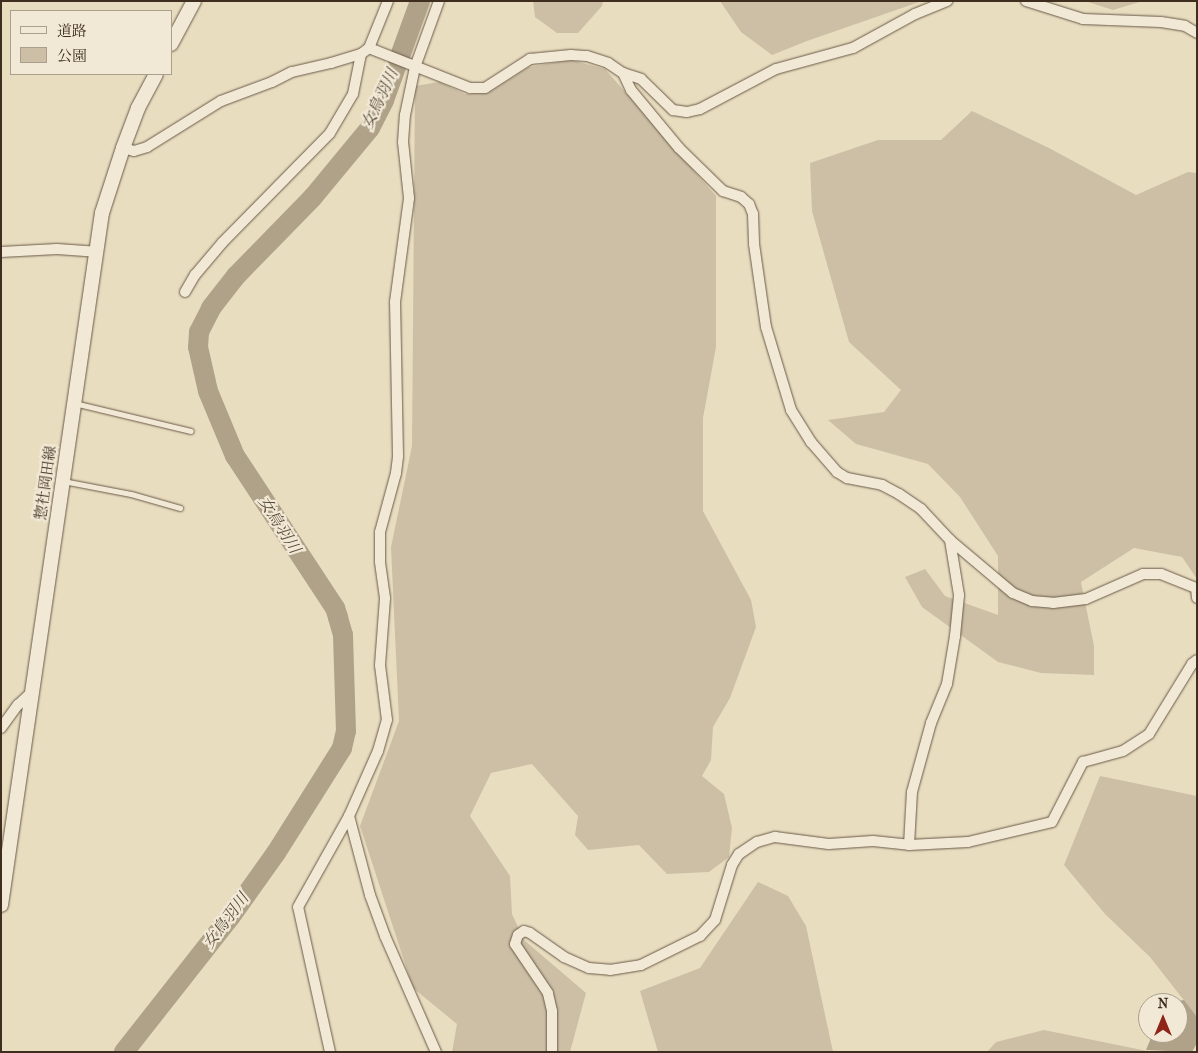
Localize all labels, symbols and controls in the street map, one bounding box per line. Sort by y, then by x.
legend [10,10,172,75]
text: 道路 [57,22,87,40]
text: 公園 [57,47,87,65]
water label: 女鳥羽川 [358,66,402,132]
street label: 惣社岡田線 [32,445,60,521]
water label: 女鳥羽川 [254,493,304,557]
water label: 女鳥羽川 [199,890,253,952]
north arrow [1138,993,1188,1043]
text: N [1158,995,1168,1012]

